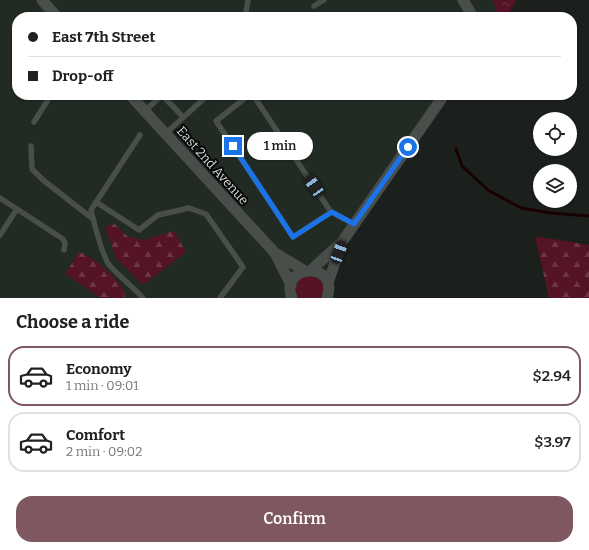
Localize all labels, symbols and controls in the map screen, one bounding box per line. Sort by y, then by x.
text: East 7th Street [52,28,155,46]
text: Drop-off [52,67,113,85]
map controls [533,112,577,208]
button: locate [533,112,577,156]
street label: East 2nd Avenue [174,123,252,207]
callout: 1 min [247,132,313,160]
route end [224,137,242,155]
text: 1 min [264,138,296,153]
route start [399,138,417,156]
button: layers [533,164,577,208]
car [302,173,326,199]
car [329,239,349,265]
text: Choose a ride [16,311,129,333]
icon: car [18,358,54,394]
text: Economy [66,360,132,378]
text: $2.94 [533,367,571,385]
text: 1 min · 09:01 [66,378,139,393]
icon: car [18,424,54,460]
text: Comfort [66,426,125,444]
text: $3.97 [534,433,571,451]
text: 2 min · 09:02 [66,444,142,459]
button: Confirm [16,496,573,542]

